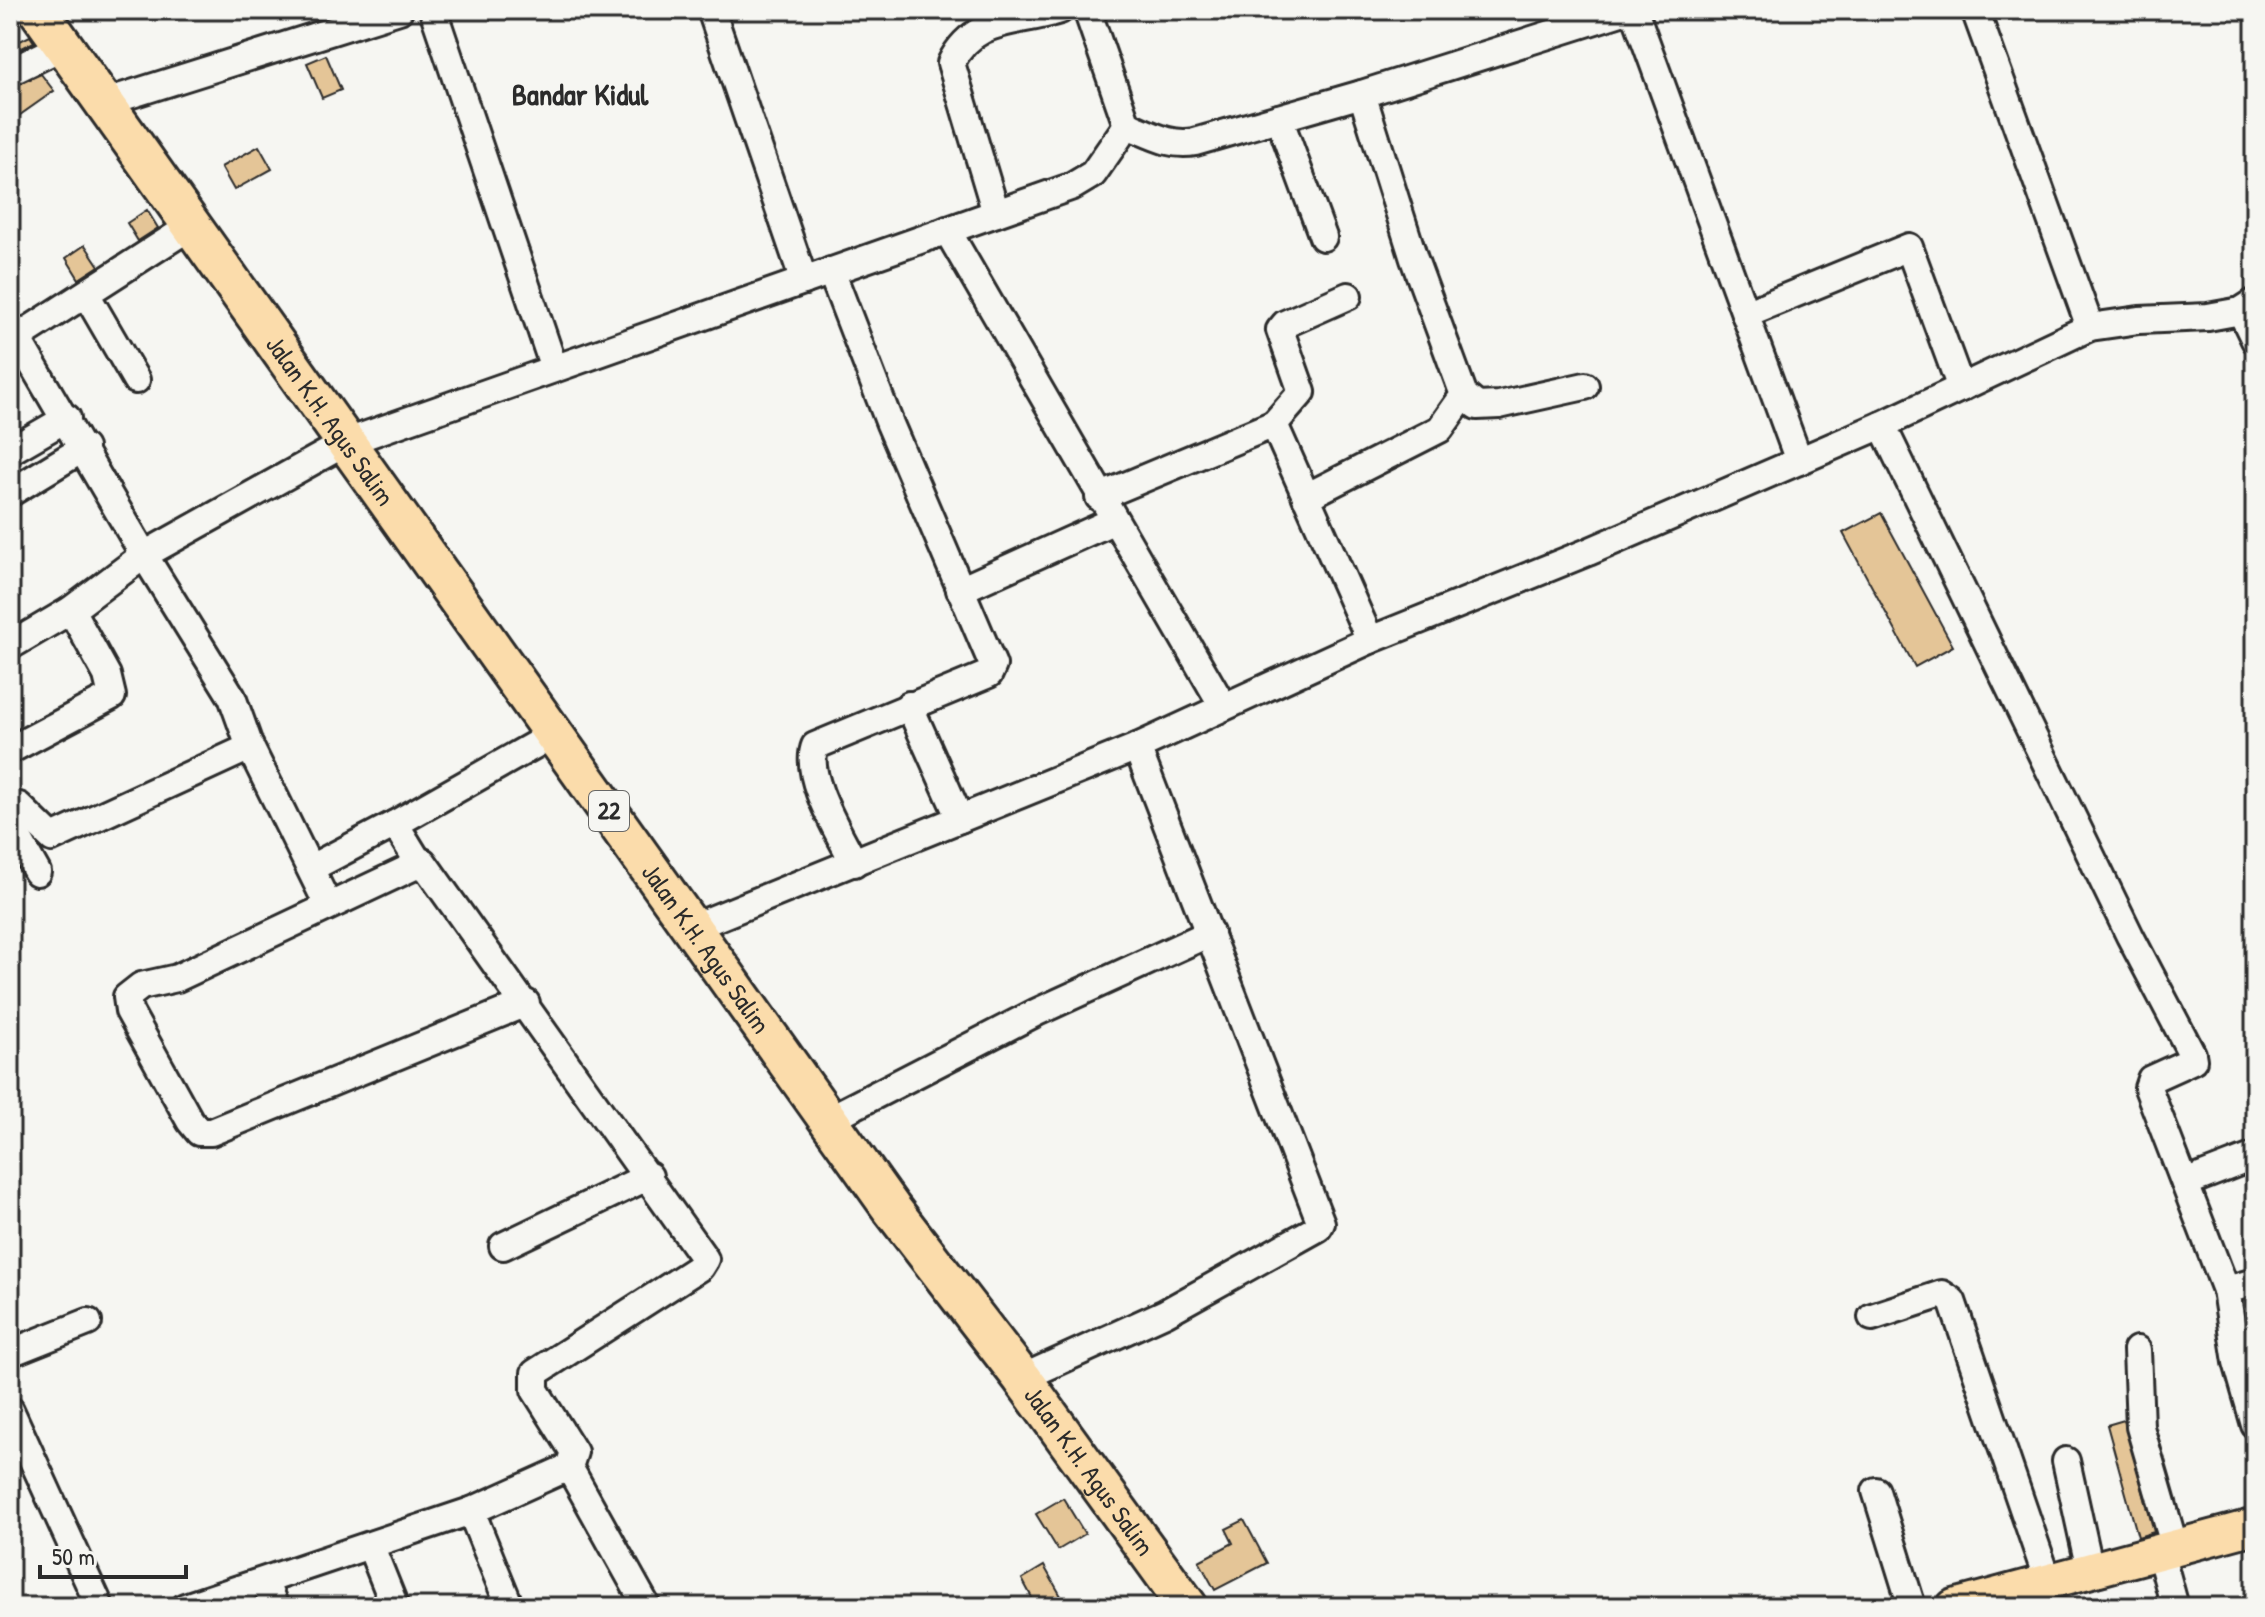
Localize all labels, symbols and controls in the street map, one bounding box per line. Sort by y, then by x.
district label: Bandar Kidul [512,74,649,114]
street label: Jalan K.H. Agus Salim [258,328,403,512]
road number: 22 [589,791,629,831]
street label: Jalan K.H. Agus Salim [634,856,779,1040]
street label: Jalan K.H. Agus Salim [1017,1379,1163,1562]
scale bar [40,1529,186,1579]
text: 50 m [52,1540,95,1572]

